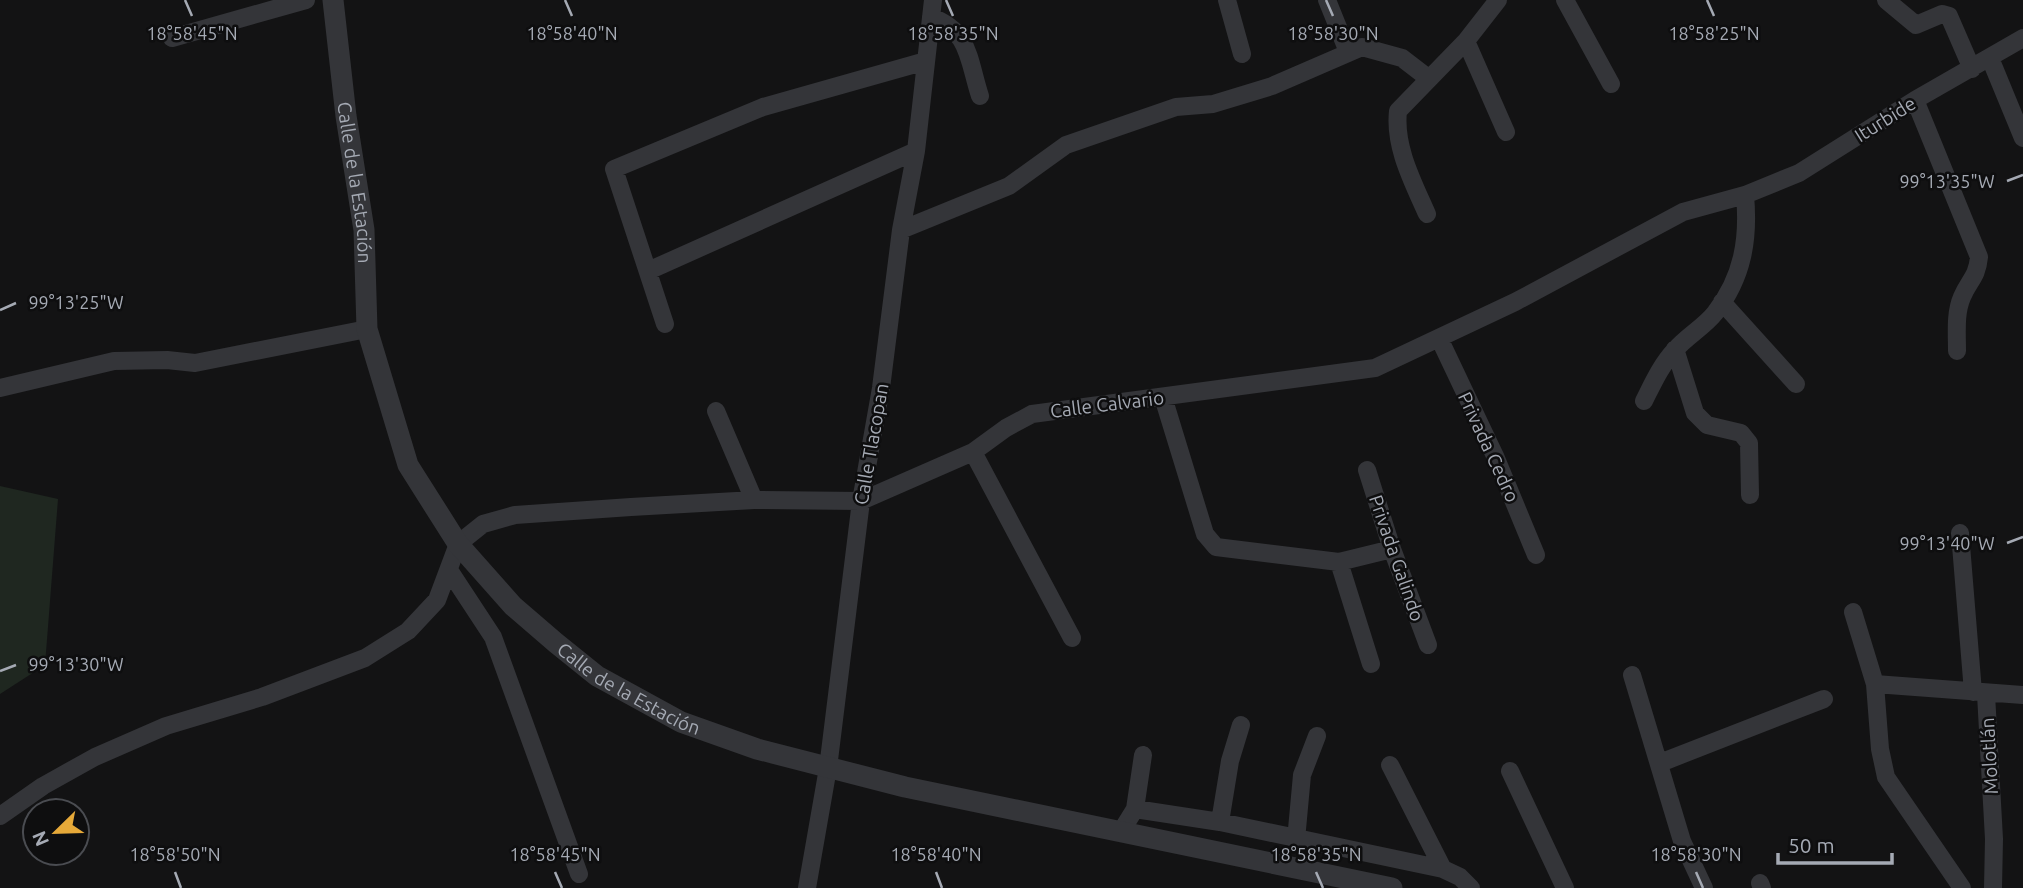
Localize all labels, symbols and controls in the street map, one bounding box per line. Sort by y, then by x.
text: 18°58'45"N [146,23,238,43]
text: 18°58'40"N [526,23,618,43]
text: 18°58'35"N [907,23,999,43]
text: 18°58'30"N [1287,23,1379,43]
text: 18°58'25"N [1668,23,1760,43]
street label: Iturbide [1850,92,1920,146]
street label: Calle de la Estación [333,101,376,264]
text: 99°13'35"W [1899,171,1995,191]
text: 99°13'25"W [28,292,124,312]
street label: Calle Tlacopan [849,381,893,507]
street label: Calle Calvario [1049,386,1165,422]
street label: Privada Cedro [1454,388,1524,506]
street label: Privada Galindo [1365,492,1429,624]
text: 99°13'40"W [1899,533,1995,553]
street label: Calle de la Estación [553,638,703,739]
text: 99°13'30"W [28,654,124,674]
street label: Molotlán [1976,717,2002,795]
north arrow [21,797,91,867]
scale bar [1778,822,1892,866]
text: N [27,828,53,849]
text: 50 m [1788,833,1835,857]
text: 18°58'50"N [129,844,221,864]
text: 18°58'45"N [509,844,601,864]
text: 18°58'40"N [890,844,982,864]
text: 18°58'35"N [1270,844,1362,864]
text: 18°58'30"N [1650,844,1742,864]

